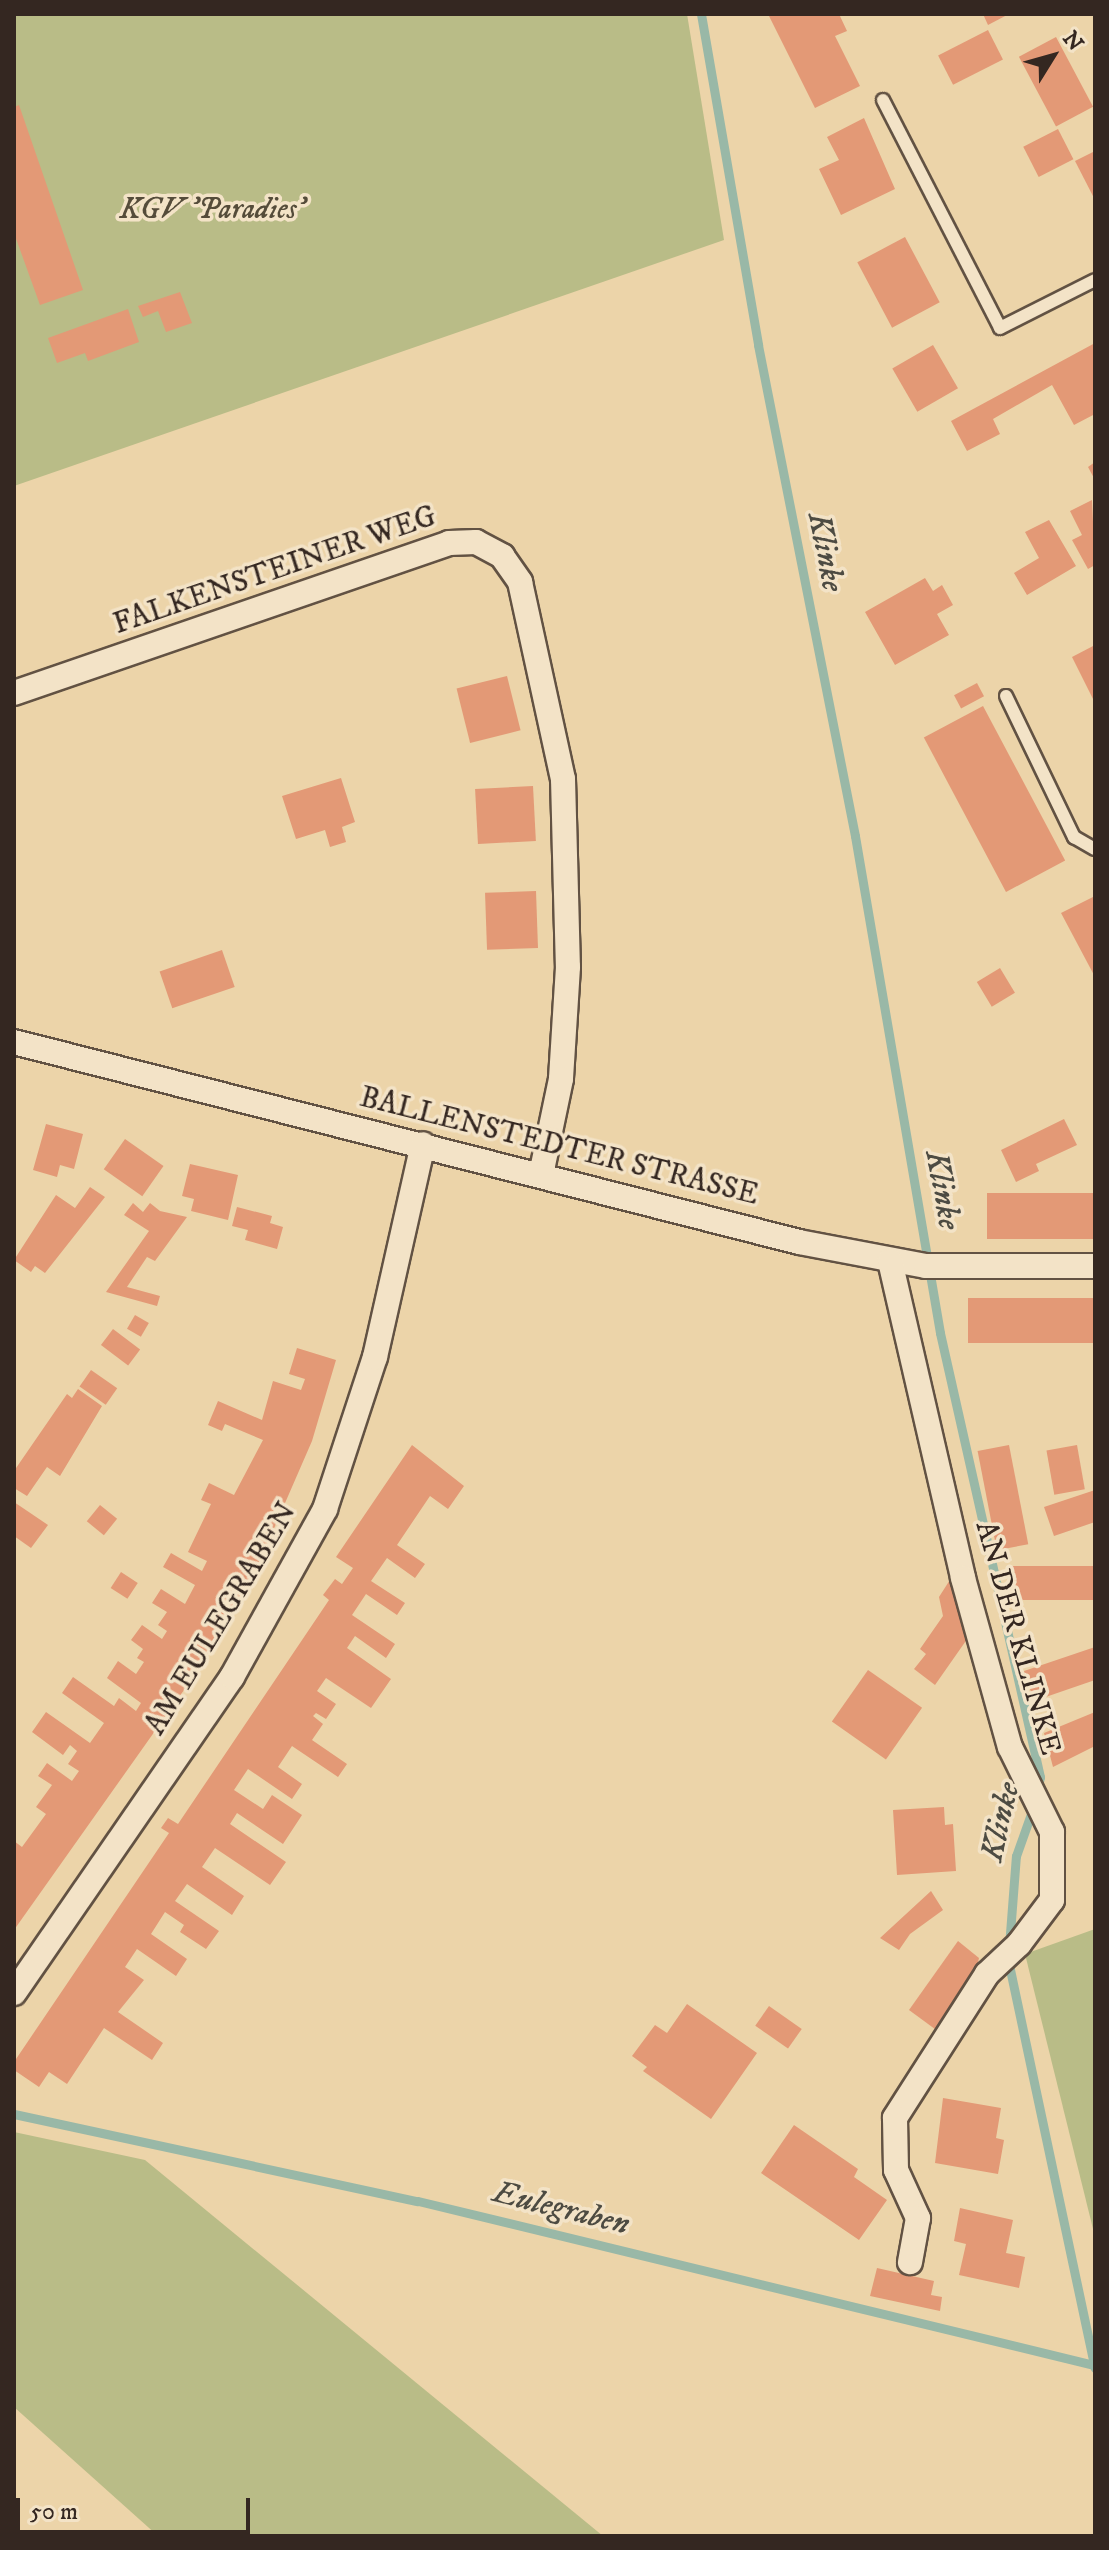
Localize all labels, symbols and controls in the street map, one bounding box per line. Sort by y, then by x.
north arrow [1013,16,1093,96]
text: N [1056,26,1089,57]
park label: KGV 'Paradies' [120,192,304,228]
street label: FALKENSTEINER WEG [109,499,441,643]
water label: Klinke [799,509,851,595]
street label: BALLENSTEDTER STRASSE [356,1080,762,1214]
water label: Klinke [916,1147,968,1233]
street label: AM EULEGRABEN [138,1496,306,1742]
street label: AN DER KLINKE [966,1517,1068,1759]
water label: Klinke [973,1779,1029,1865]
water label: Eulegraben [489,2174,633,2244]
scale bar [20,2482,254,2532]
text: 50 m [30,2497,78,2527]

